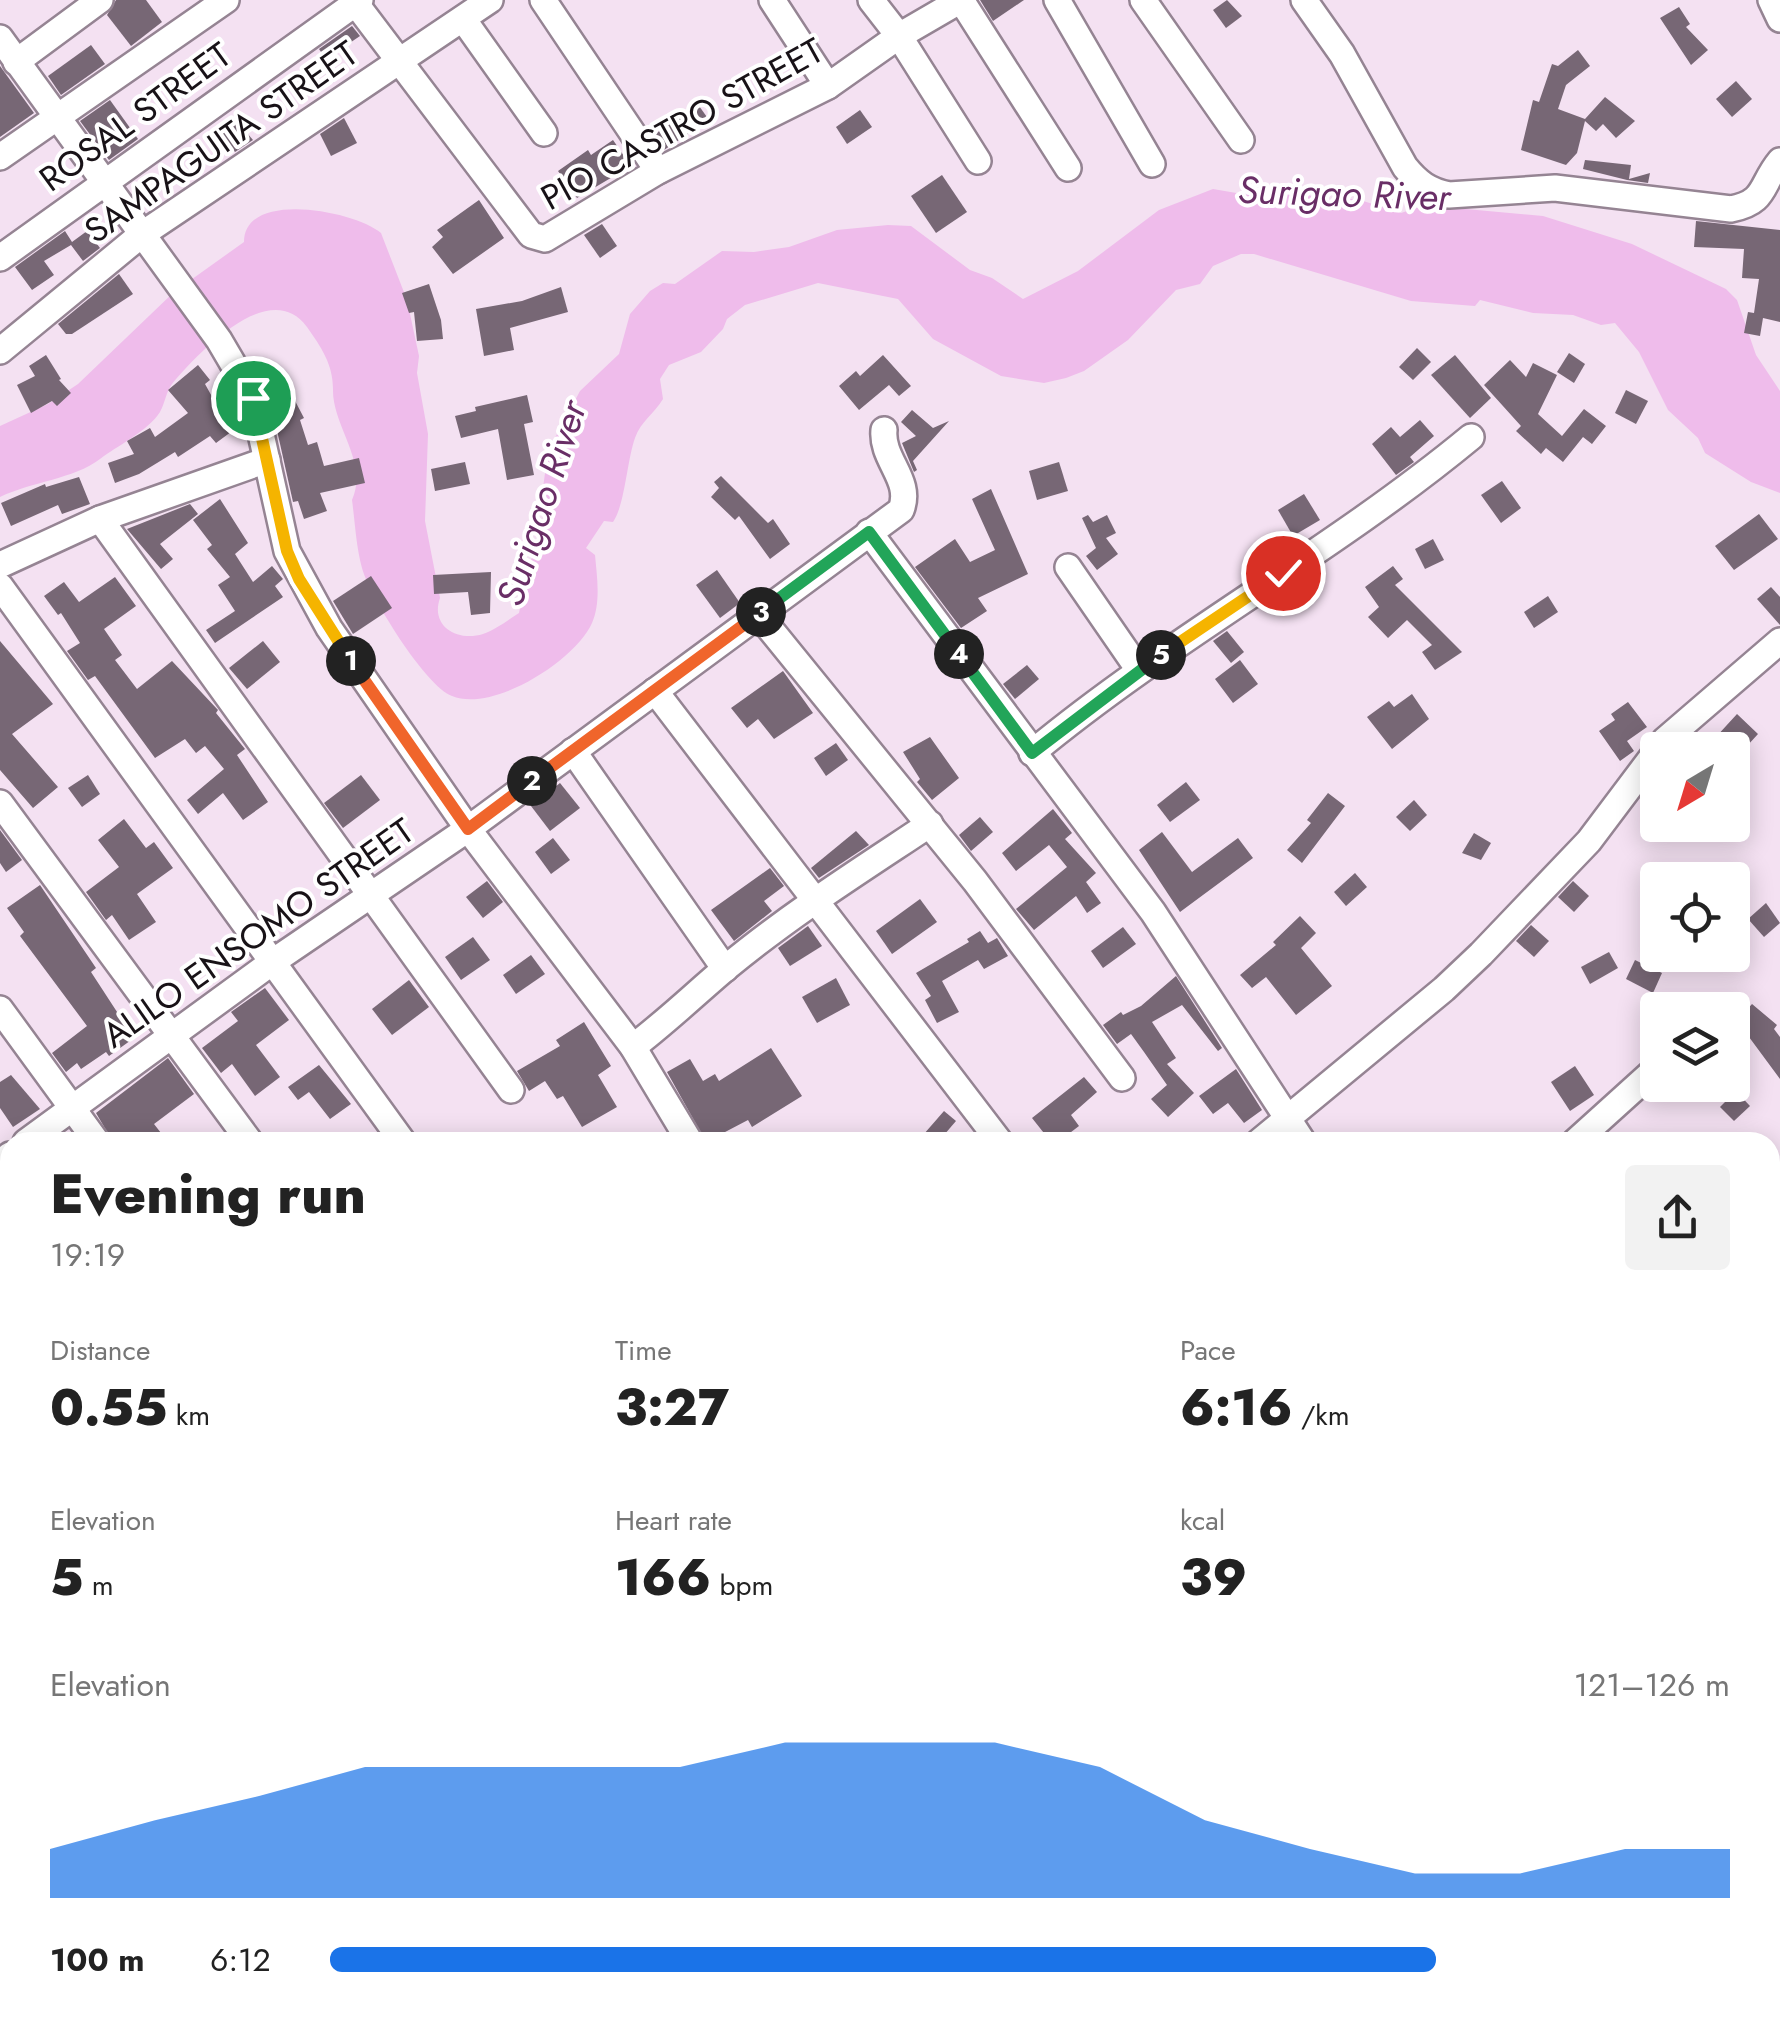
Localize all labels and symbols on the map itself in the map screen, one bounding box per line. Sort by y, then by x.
street label: PIO CASTRO STREET [532,26,832,222]
street label: SAMPAGUITA STREET [74,29,368,255]
street label: ROSAL STREET [29,30,241,204]
water label: Surigao River [1237,162,1454,224]
pin [211,356,296,441]
water label: Surigao River [482,391,601,613]
pin [1241,531,1326,616]
pin: 3 [736,587,786,637]
pin: 4 [934,629,984,679]
pin: 5 [1136,630,1186,680]
pin: 1 [326,636,376,686]
north arrow [1640,732,1750,842]
pin: 2 [507,756,557,806]
street label: ALILO ENSOMO STREET [92,806,424,1060]

